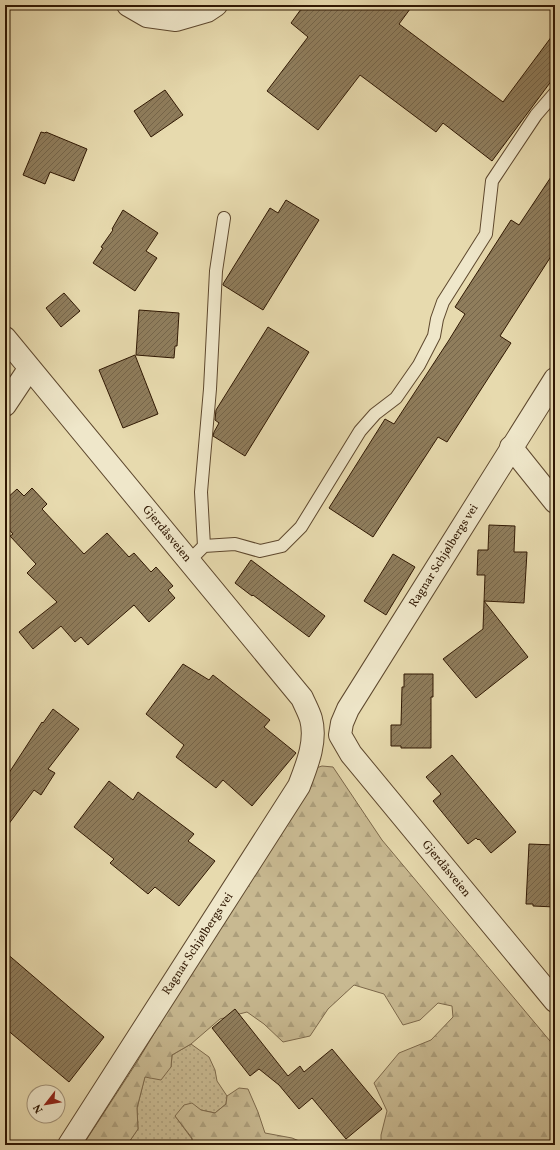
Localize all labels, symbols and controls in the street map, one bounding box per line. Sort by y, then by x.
street label: Ragnar Schjølbergs vei [406,501,483,611]
street label: Gjerdåsveien [139,502,195,566]
street label: Gjerdåsveien [418,837,474,901]
street label: Ragnar Schjølbergs vei [159,889,237,998]
north arrow [26,1084,66,1124]
text: N [30,1101,47,1116]

